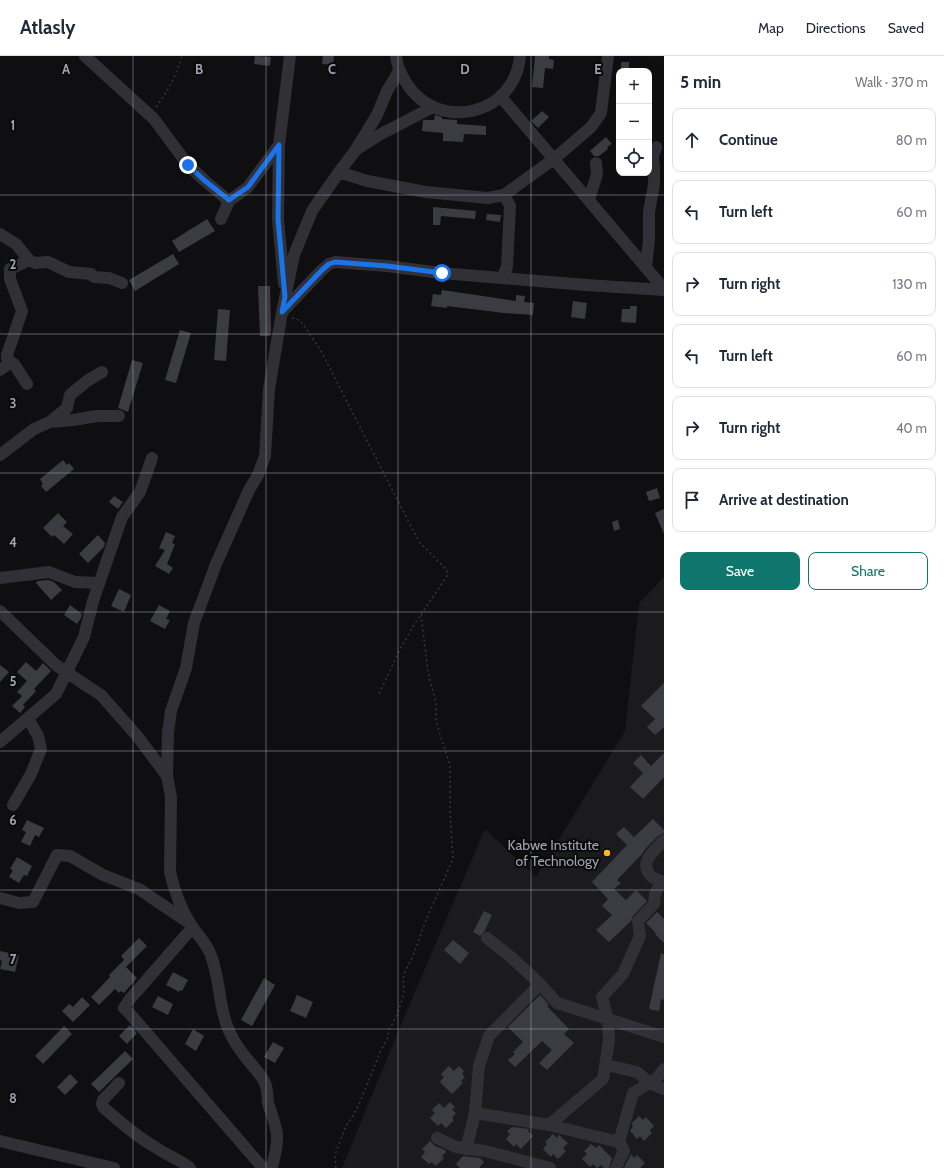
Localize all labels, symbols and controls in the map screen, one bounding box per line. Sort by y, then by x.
text: Atlasly [20,16,76,39]
text: Map [758,19,784,37]
text: Directions [806,19,866,37]
text: Saved [888,19,924,37]
text: A [62,61,71,77]
text: B [195,61,203,77]
text: C [328,61,336,77]
text: D [460,61,470,77]
text: E [594,61,602,77]
map controls [616,68,652,176]
button: + [616,68,652,104]
text: 5 min [680,72,721,92]
text: Walk · 370 m [855,74,928,90]
button: − [616,104,652,140]
text: 1 [11,117,15,133]
icon: ahead [681,129,703,151]
text: Continue [719,131,778,149]
text: 80 m [896,132,927,148]
button: locate [616,140,652,176]
route end [179,156,197,174]
icon: left [681,201,703,223]
text: Turn left [719,203,773,221]
text: 60 m [896,204,927,220]
text: 2 [10,256,17,272]
route start [433,264,451,282]
icon: right [681,273,703,295]
text: Turn right [719,275,780,293]
text: 130 m [892,276,927,292]
icon: left [681,345,703,367]
text: Turn left [719,347,773,365]
text: 60 m [896,348,927,364]
text: 3 [9,395,17,411]
icon: right [681,417,703,439]
text: Turn right [719,419,780,437]
text: 40 m [896,420,927,436]
icon: arrive [681,489,703,511]
text: Arrive at destination [719,491,849,509]
text: 4 [9,534,17,550]
button: Save [680,552,800,590]
button: Share [808,552,928,590]
text: 5 [10,673,17,689]
text: 6 [9,812,17,828]
place label: Kabwe Institute of Technology [508,836,599,870]
marker: Kabwe Institute of Technology [602,848,612,858]
text: 7 [10,951,17,967]
text: 8 [9,1090,17,1106]

